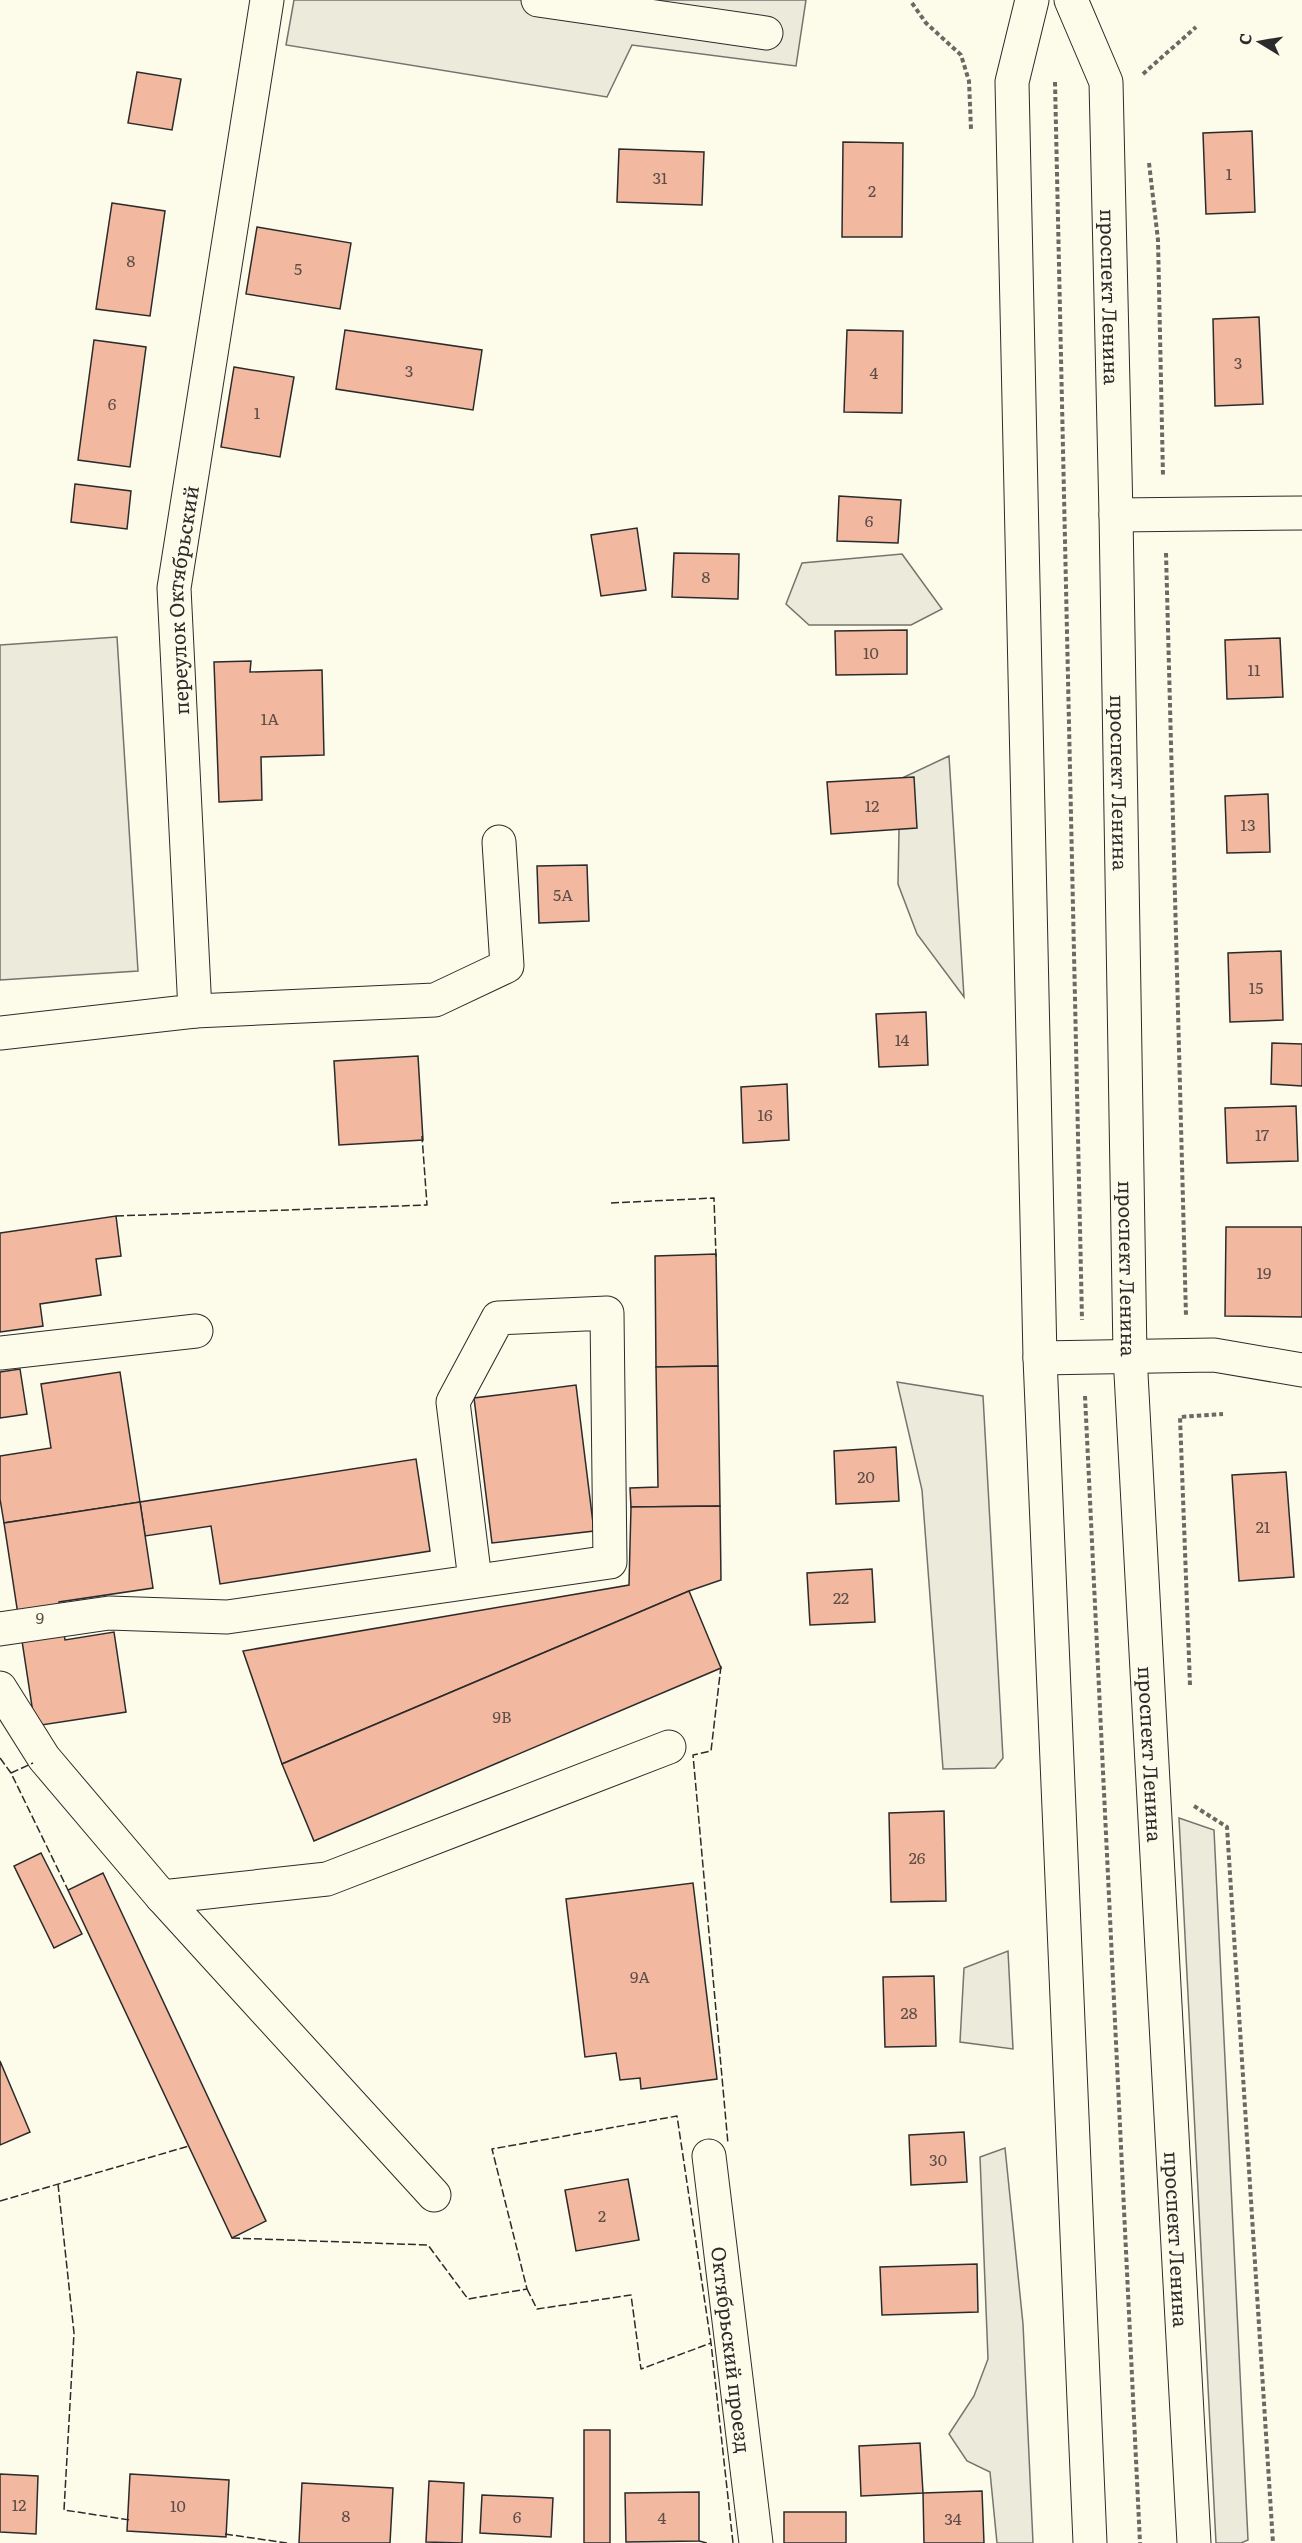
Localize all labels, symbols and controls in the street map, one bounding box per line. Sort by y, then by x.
north arrow [1230,12,1290,72]
text: С [1231,31,1257,47]
house number: 1 [1226,161,1233,185]
house number: 31 [652,165,668,189]
house number: 2 [868,178,876,202]
street label: проспект Ленина [1094,208,1128,385]
house number: 8 [127,248,136,272]
house number: 5 [294,256,302,280]
house number: 3 [1234,350,1242,374]
house number: 3 [405,358,413,382]
house number: 4 [870,360,879,384]
house number: 6 [108,391,117,415]
house number: 1 [254,400,261,424]
street label: переулок Октябрьский [159,483,205,716]
house number: 6 [865,508,874,532]
house number: 8 [702,564,711,588]
house number: 10 [863,640,879,664]
house number: 11 [1247,657,1261,681]
street label: проспект Ленина [1104,694,1137,871]
house number: 1А [261,706,279,730]
house number: 12 [865,793,879,817]
house number: 13 [1240,812,1256,836]
house number: 5А [553,882,573,906]
house number: 15 [1249,975,1263,999]
house number: 14 [895,1027,910,1051]
house number: 16 [757,1102,773,1126]
house number: 17 [1255,1122,1269,1146]
street label: проспект Ленина [1112,1180,1145,1357]
house number: 19 [1257,1260,1271,1284]
house number: 20 [857,1464,875,1488]
house number: 21 [1256,1514,1271,1538]
house number: 22 [833,1585,849,1609]
house number: 9 [36,1605,44,1629]
street label: проспект Ленина [1132,1665,1171,1843]
house number: 9В [493,1704,511,1728]
house number: 26 [909,1845,926,1869]
house number: 9А [630,1964,650,1988]
house number: 28 [901,2000,918,2024]
house number: 30 [929,2147,947,2171]
street label: проспект Ленина [1158,2151,1197,2328]
house number: 2 [598,2203,606,2227]
street label: Октябрьский проезд [705,2245,760,2455]
house number: 12 [12,2492,26,2516]
house number: 10 [170,2493,186,2517]
house number: 8 [342,2503,351,2527]
house number: 6 [513,2504,522,2528]
house number: 4 [658,2505,667,2529]
house number: 34 [944,2506,962,2530]

